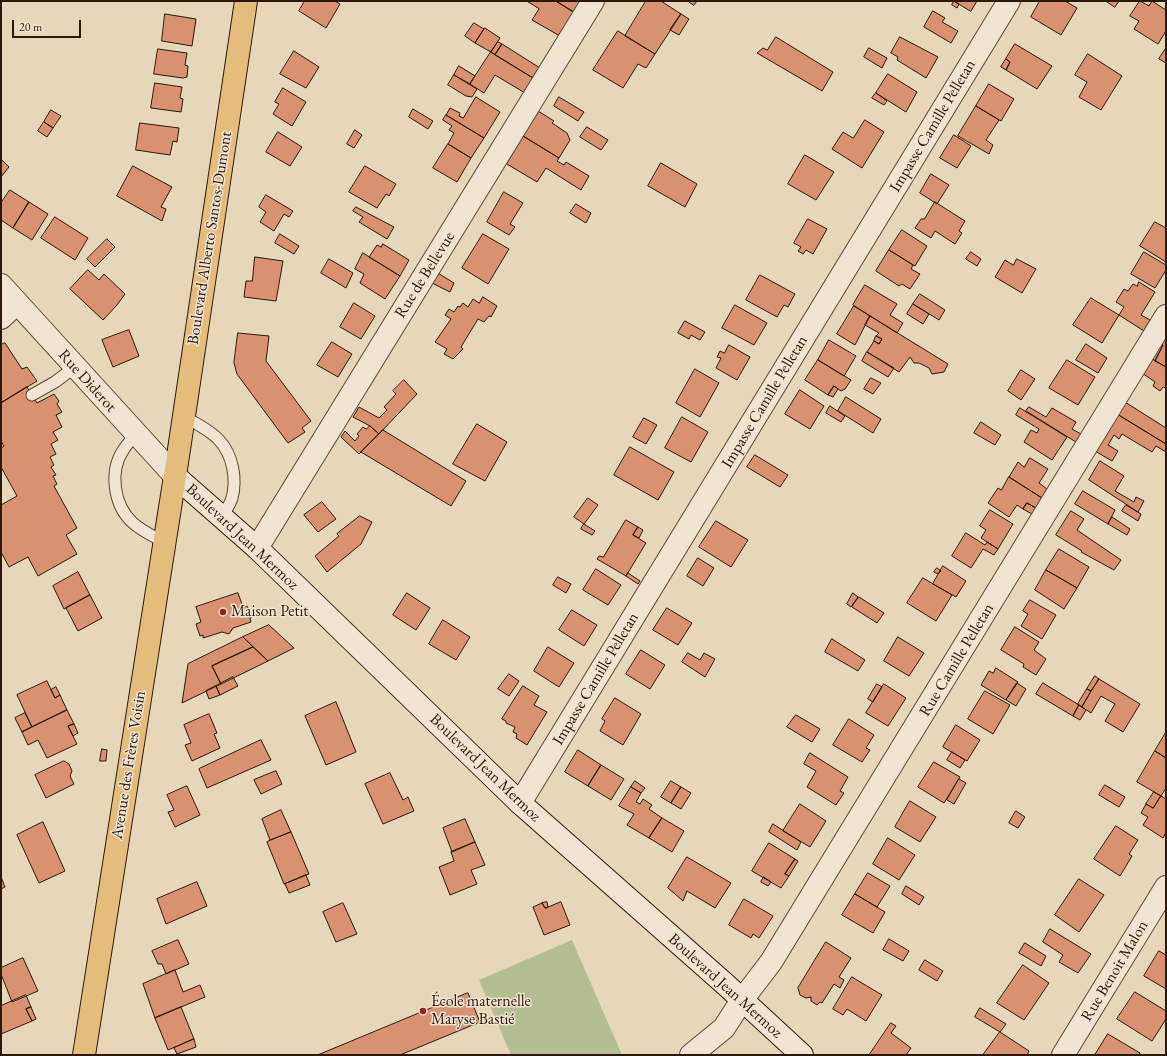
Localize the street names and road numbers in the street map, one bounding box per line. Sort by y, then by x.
street label: Impasse Camille Pelletan [886,56,980,196]
street label: Boulevard Alberto Santos-Dumont [184,130,236,346]
street label: Rue de Bellevue [391,228,459,322]
street label: Impasse Camille Pelletan [718,332,812,472]
street label: Rue Diderot [54,346,120,416]
street label: Boulevard Jean Mermoz [182,480,302,594]
street label: Rue Camille Pelletan [916,600,998,720]
street label: Impasse Camille Pelletan [549,609,643,749]
street label: Avenue des Frères Voisin [108,689,150,841]
street label: Boulevard Jean Mermoz [425,710,545,826]
street label: Rue Benoit Malon [1077,917,1153,1025]
street label: Boulevard Jean Mermoz [664,930,786,1042]

